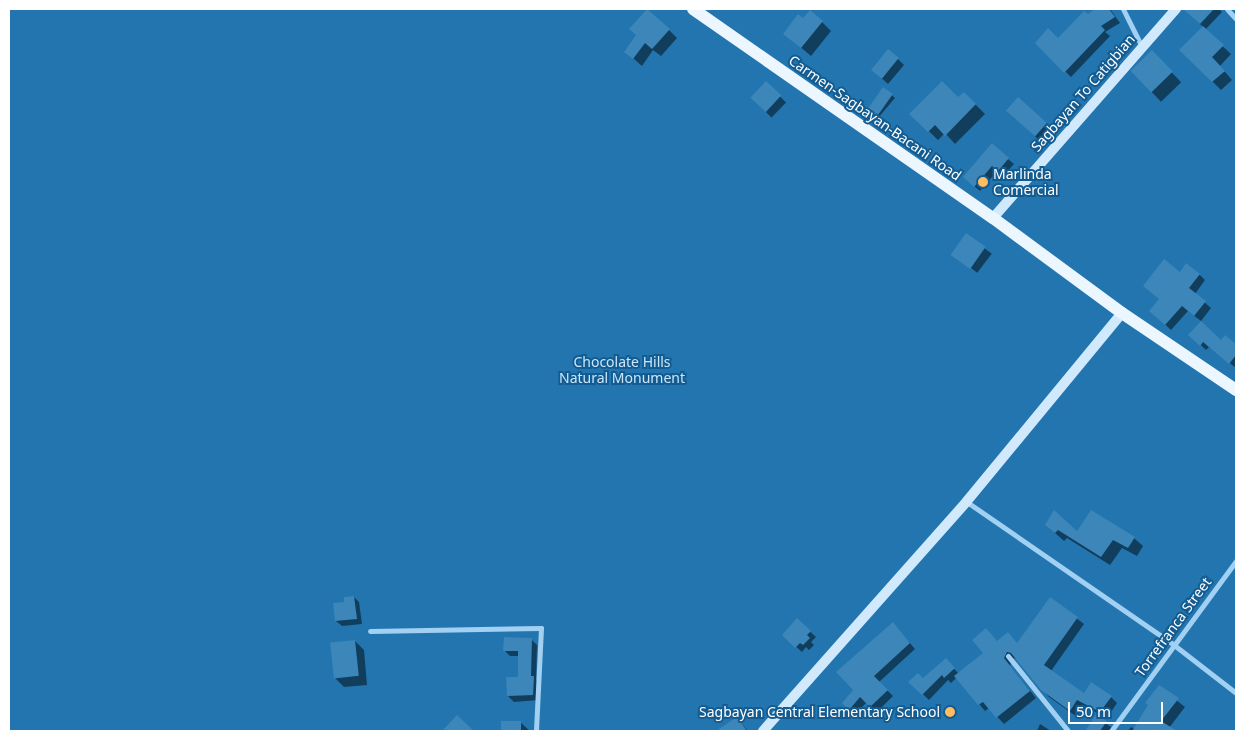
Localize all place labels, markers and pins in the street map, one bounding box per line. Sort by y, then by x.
place label: Marlinda Comercial [993,166,1059,198]
marker: Marlinda Comercial [977,176,989,188]
place label: Sagbayan Central Elementary School [699,704,940,720]
marker: Sagbayan Central Elementary School [944,706,956,718]

